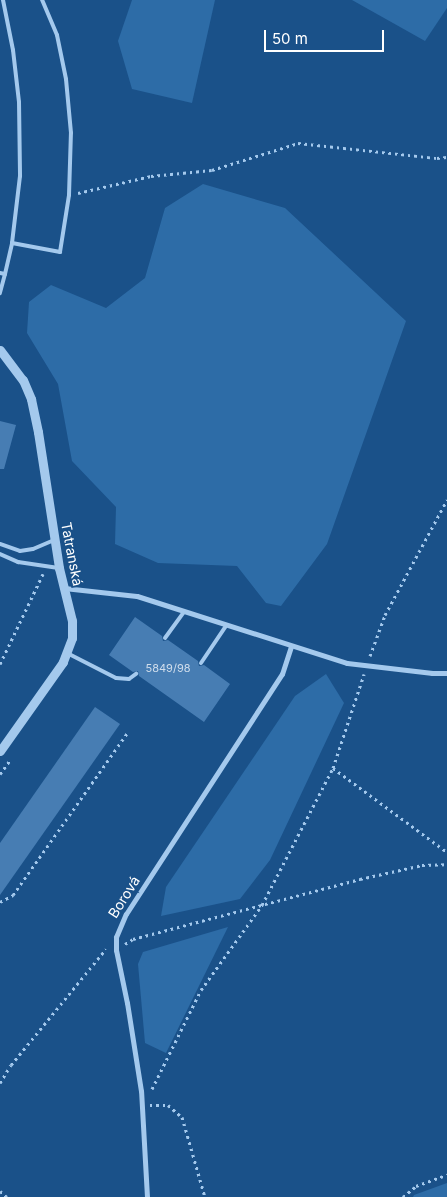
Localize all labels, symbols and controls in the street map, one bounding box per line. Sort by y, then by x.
scale bar [267,20,387,52]
text: 50 m [272,29,308,48]
street label: Tatranská [58,521,86,587]
house number: 5849/98 [145,661,191,675]
street label: Borová [105,873,143,921]

